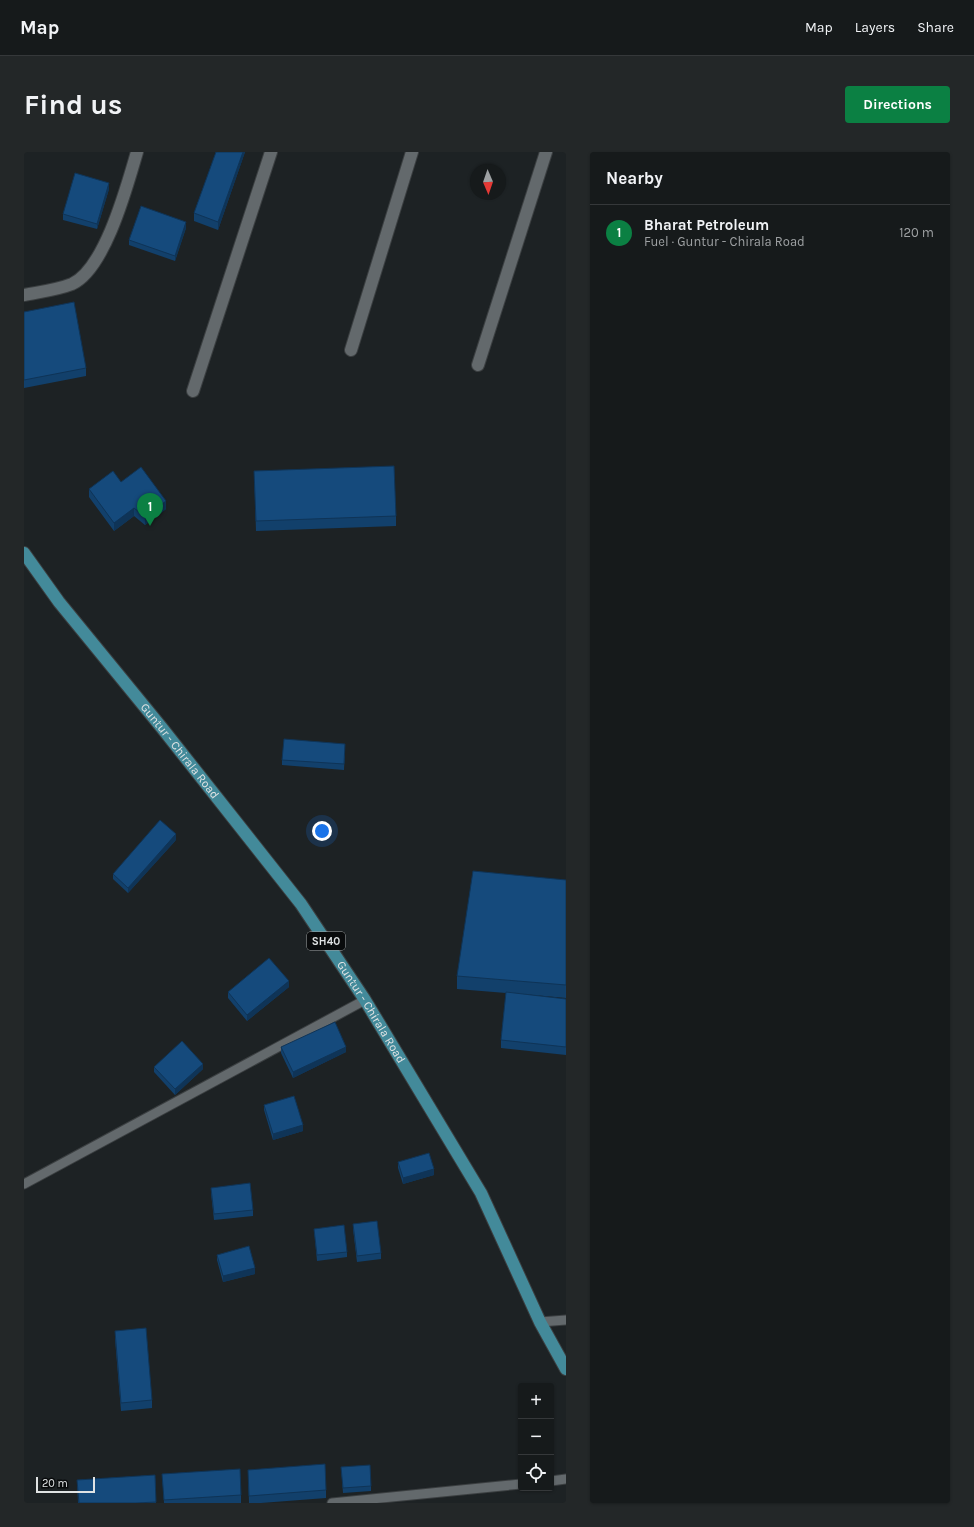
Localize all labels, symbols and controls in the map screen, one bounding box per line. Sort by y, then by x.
text: Map [20,17,59,39]
text: Map [805,19,833,36]
text: Layers [855,19,895,36]
text: Share [917,19,954,36]
button: Directions [845,86,950,123]
text: Find us [24,88,123,121]
north arrow [470,164,506,200]
text: Nearby [606,168,663,188]
text: Bharat Petroleum [644,216,769,234]
text: 1 [617,225,621,240]
text: 120 m [899,225,934,240]
text: Fuel · Guntur - Chirala Road [644,234,805,249]
pin: 1 [137,493,163,526]
street label: Guntur - Chirala Road [138,700,222,801]
your location [312,821,332,841]
road number: SH40 [307,932,345,950]
street label: Guntur - Chirala Road [334,958,408,1066]
map controls [518,1383,554,1491]
button: + [518,1383,554,1419]
button: − [518,1419,554,1455]
button: locate [518,1455,554,1491]
scale bar [36,1475,95,1494]
text: 20 m [42,1477,68,1490]

